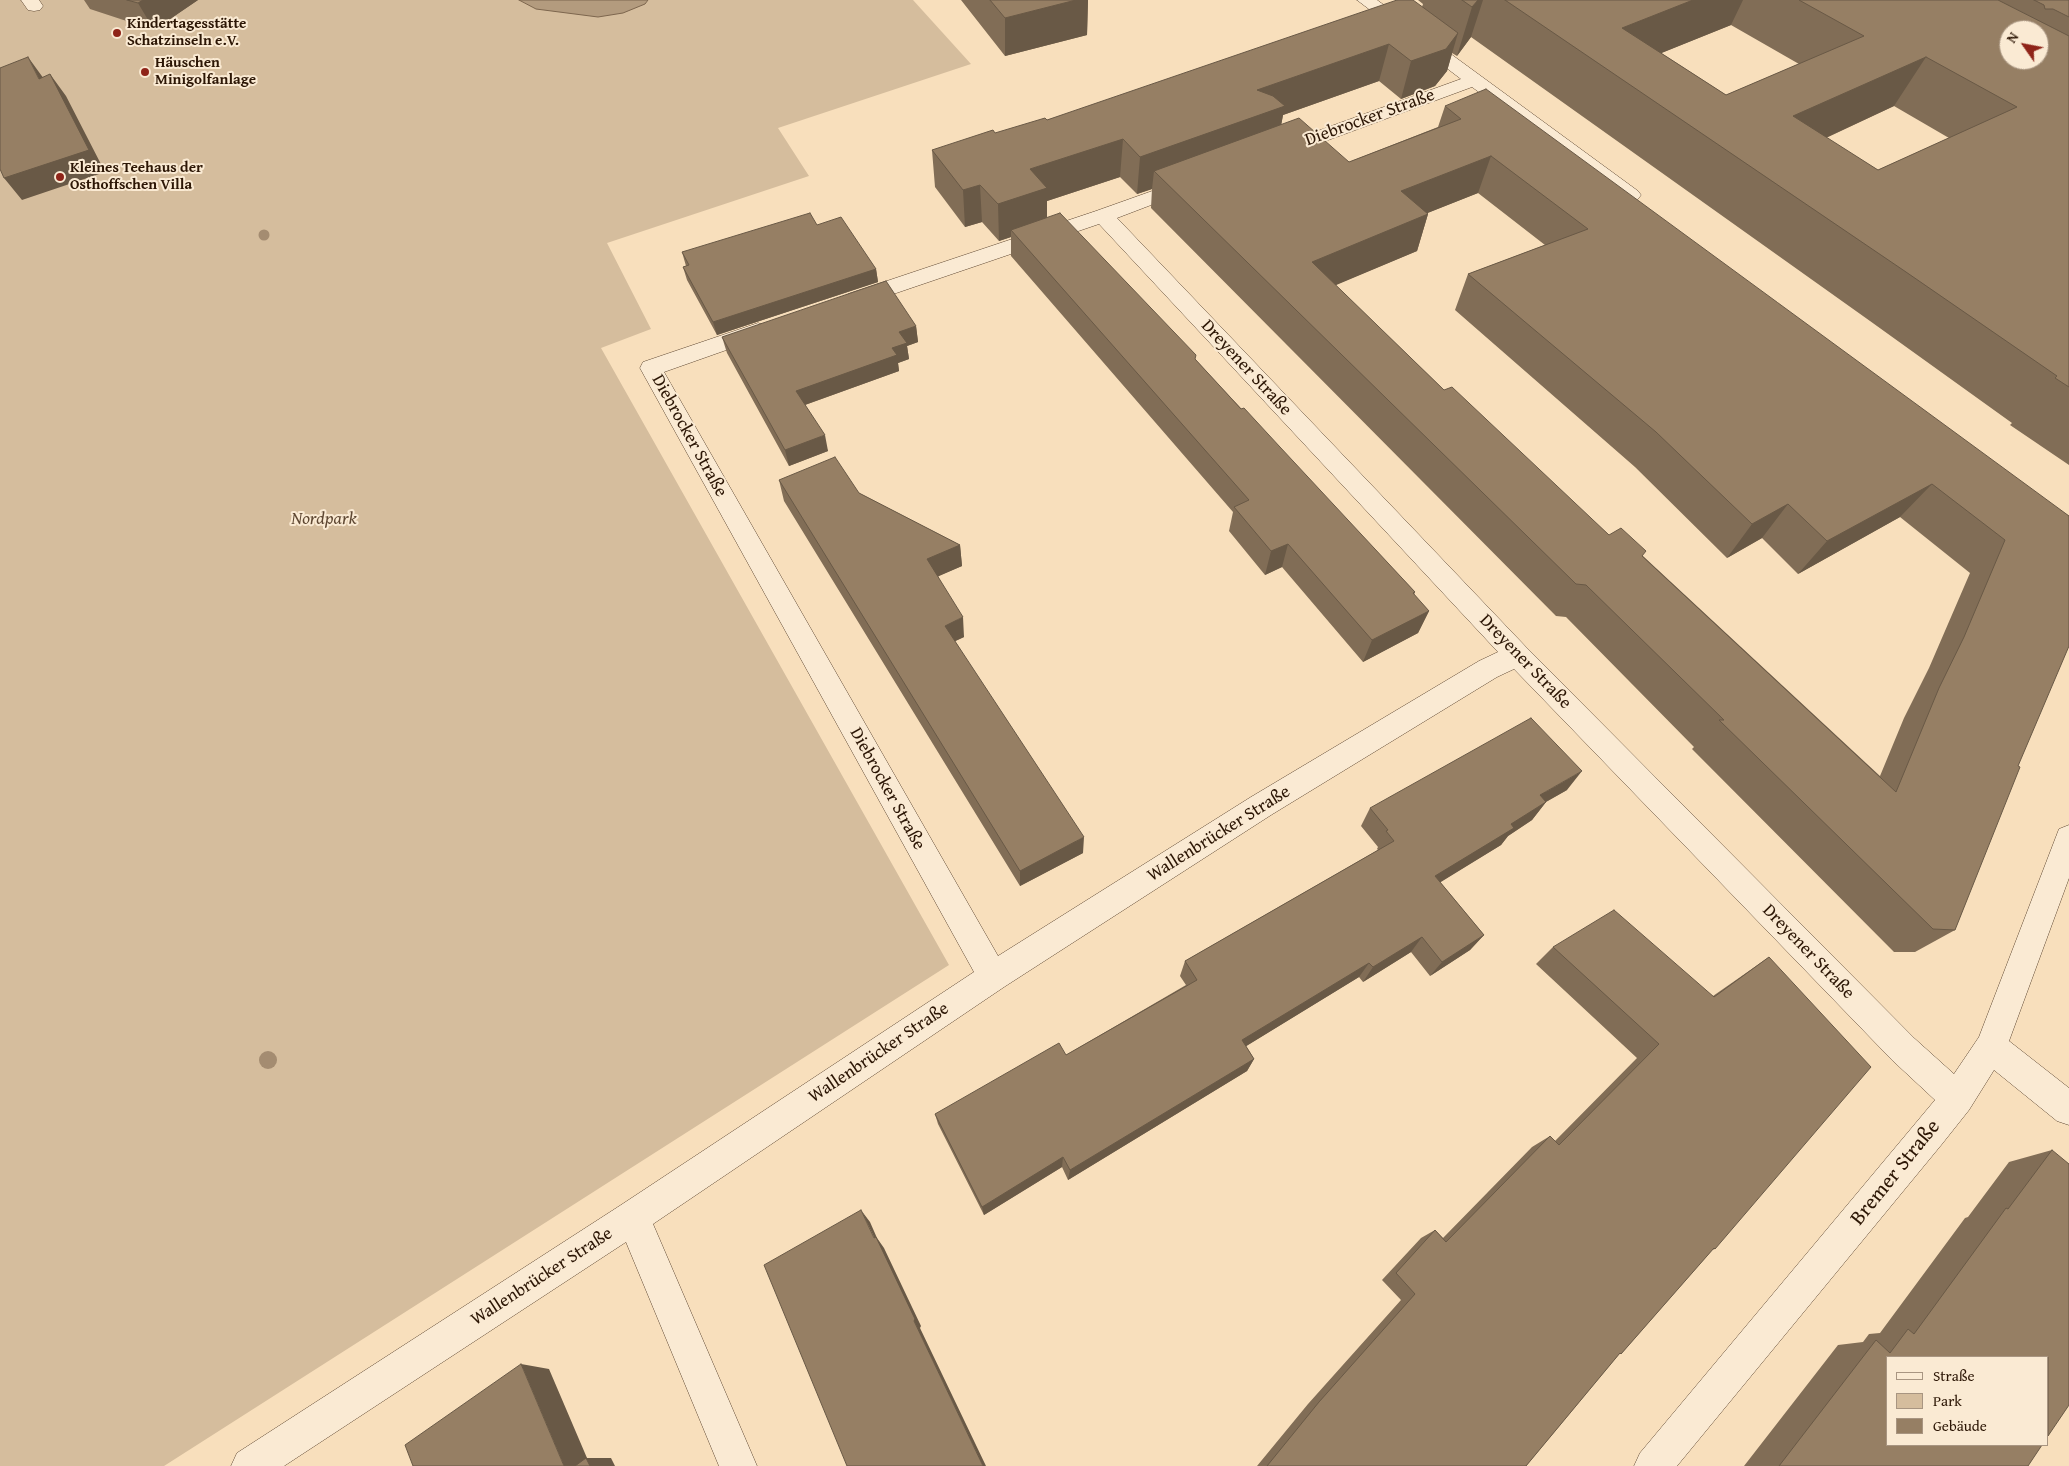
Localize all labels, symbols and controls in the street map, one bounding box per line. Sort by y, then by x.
place label: Kindertagesstätte Schatzinseln e.V. [127,15,246,50]
north arrow [1999,20,2049,70]
marker: Kindertagesstätte Schatzinseln e.V. [111,27,123,39]
text: N [2001,28,2023,47]
place label: Häuschen Minigolfanlage [155,54,256,89]
marker: Häuschen Minigolfanlage [139,66,151,78]
street label: Diebrocker Straße [1302,85,1438,151]
place label: Kleines Teehaus der Osthoffschen Villa [70,159,203,194]
marker: Kleines Teehaus der Osthoffschen Villa [54,171,66,183]
street label: Dreyener Straße [1196,316,1296,420]
street label: Diebrocker Straße [647,371,731,501]
park label: Nordpark [291,508,357,530]
street label: Dreyener Straße [1474,610,1576,714]
street label: Diebrocker Straße [845,724,929,854]
street label: Wallenbrücker Straße [1144,781,1294,887]
street label: Dreyener Straße [1757,900,1859,1004]
street label: Wallenbrücker Straße [805,998,953,1108]
street label: Bremer Straße [1846,1115,1946,1231]
street label: Wallenbrücker Straße [467,1223,617,1331]
legend [1886,1356,2049,1446]
text: Straße [1933,1365,1975,1386]
text: Park [1933,1390,1962,1411]
text: Gebäude [1933,1415,1987,1436]

